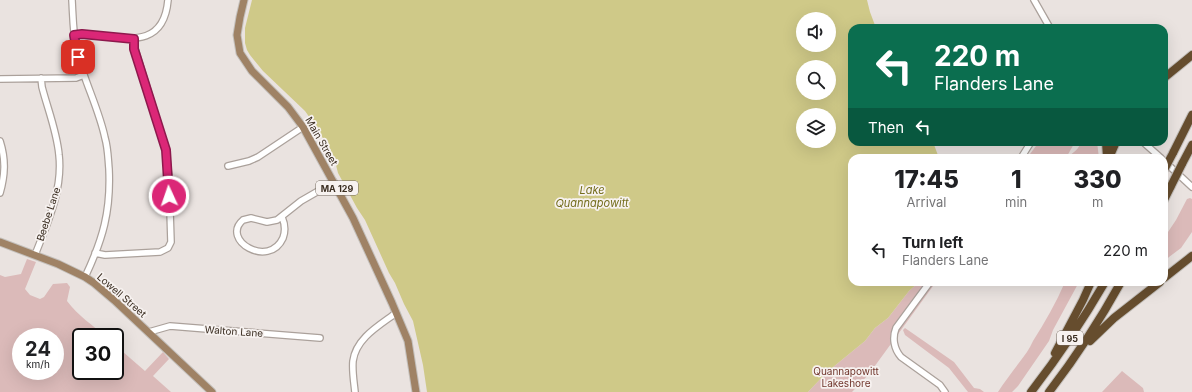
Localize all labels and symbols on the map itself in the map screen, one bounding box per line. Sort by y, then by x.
pin [61,40,95,74]
street label: Main Street [303,115,341,168]
position arrow [148,175,190,217]
road number: MA 129 [316,181,358,195]
water label: Lake Quannapowitt [555,183,629,210]
street label: Beebe Lane [34,185,62,242]
street label: Lowell Street [95,270,150,320]
street label: Walton Lane [204,323,264,339]
speed limit sign: 30 [72,328,124,380]
road number: I 95 [1057,331,1083,345]
park label: Quannapowitt Lakeshore [813,365,879,389]

